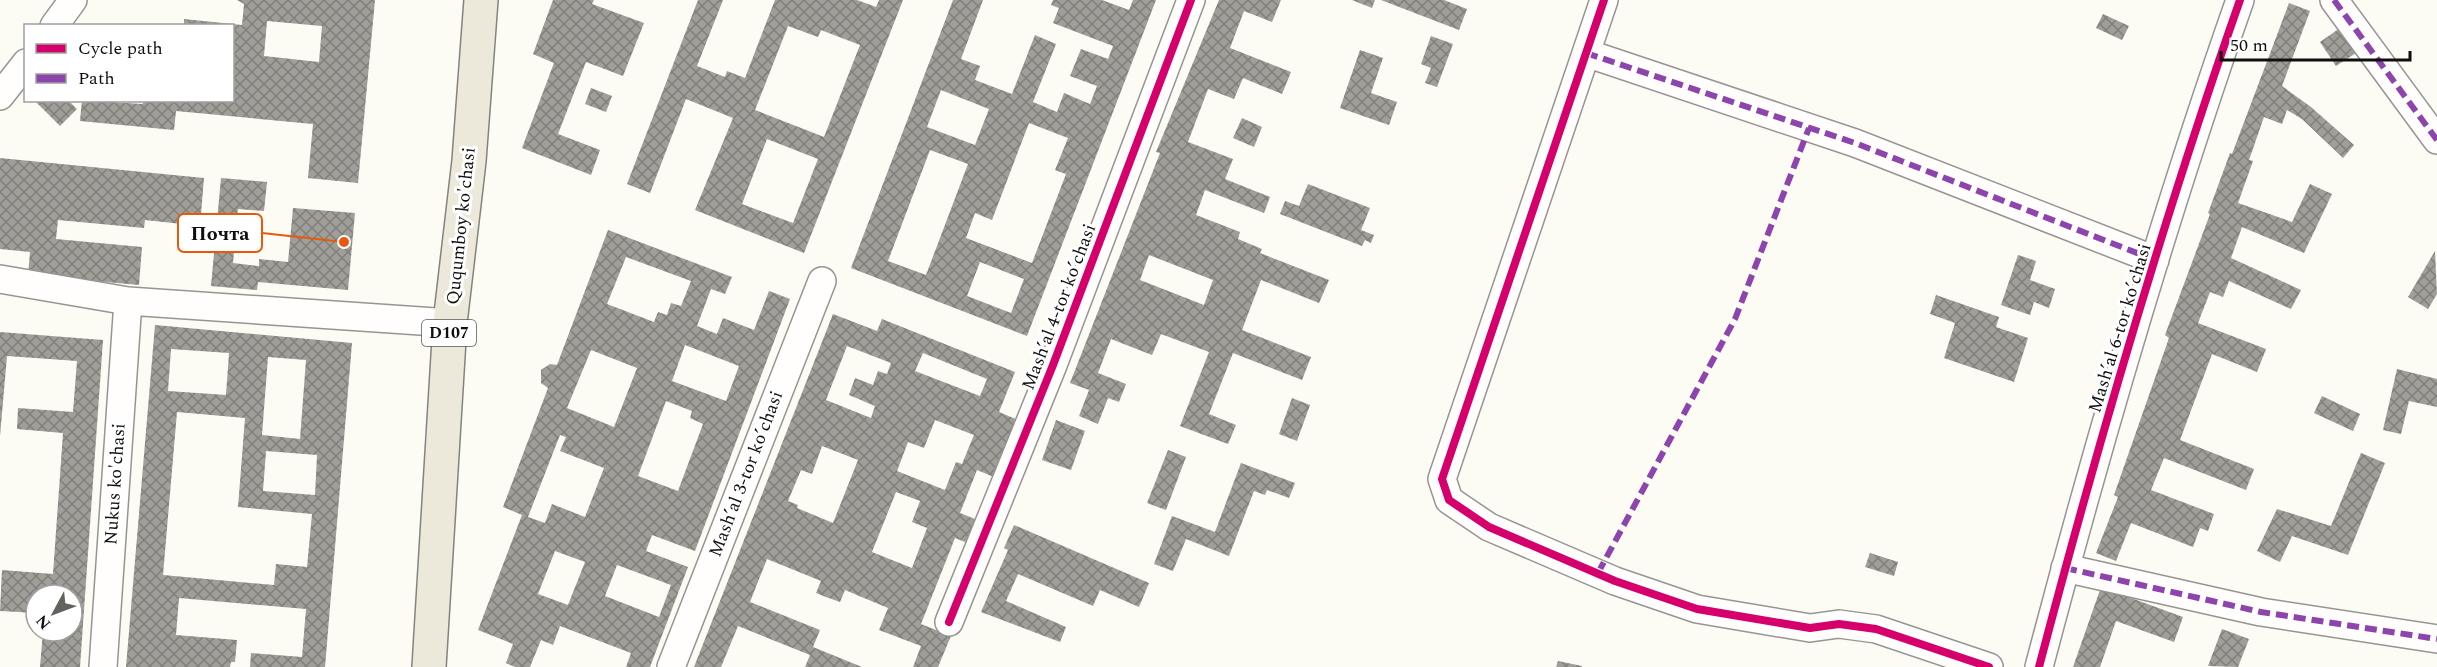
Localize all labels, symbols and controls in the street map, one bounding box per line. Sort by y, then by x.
legend [24,24,234,102]
scale bar [2221,24,2410,62]
text: 50 m [2230,32,2268,59]
text: Cycle path [78,35,163,62]
text: Path [78,65,115,92]
street label: Ququmboy ko'chasi [439,146,483,306]
callout: Почта [178,214,262,252]
text: Почта [190,219,250,249]
street label: Mashʼal 4-tor koʼchasi [1015,220,1103,394]
street label: Mashʼal 6-tor koʼchasi [2081,240,2159,416]
road number: D107 [422,320,476,346]
street label: Mashʼal 3-tor koʼchasi [702,387,790,561]
street label: Nukus ko'chasi [97,422,133,546]
north arrow [24,583,84,643]
text: N [30,609,57,635]

